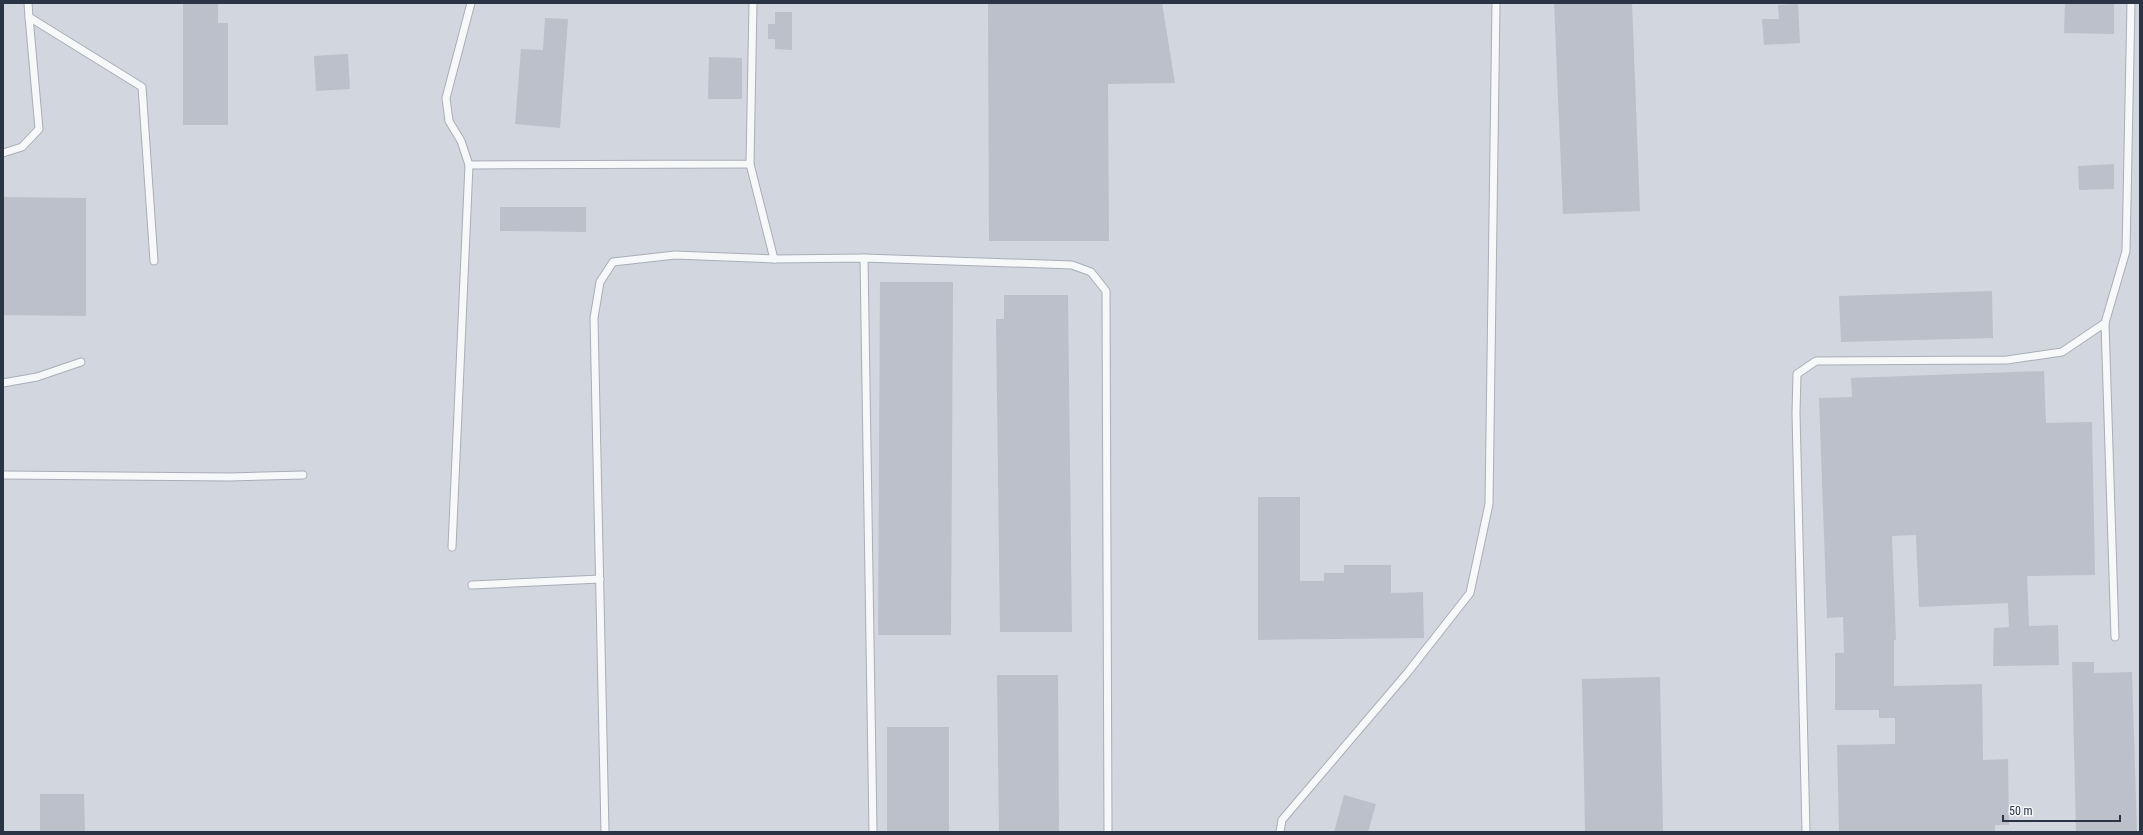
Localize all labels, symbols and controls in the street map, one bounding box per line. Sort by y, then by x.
scale bar [2003,797,2120,823]
text: 50 m [2009,804,2033,818]

